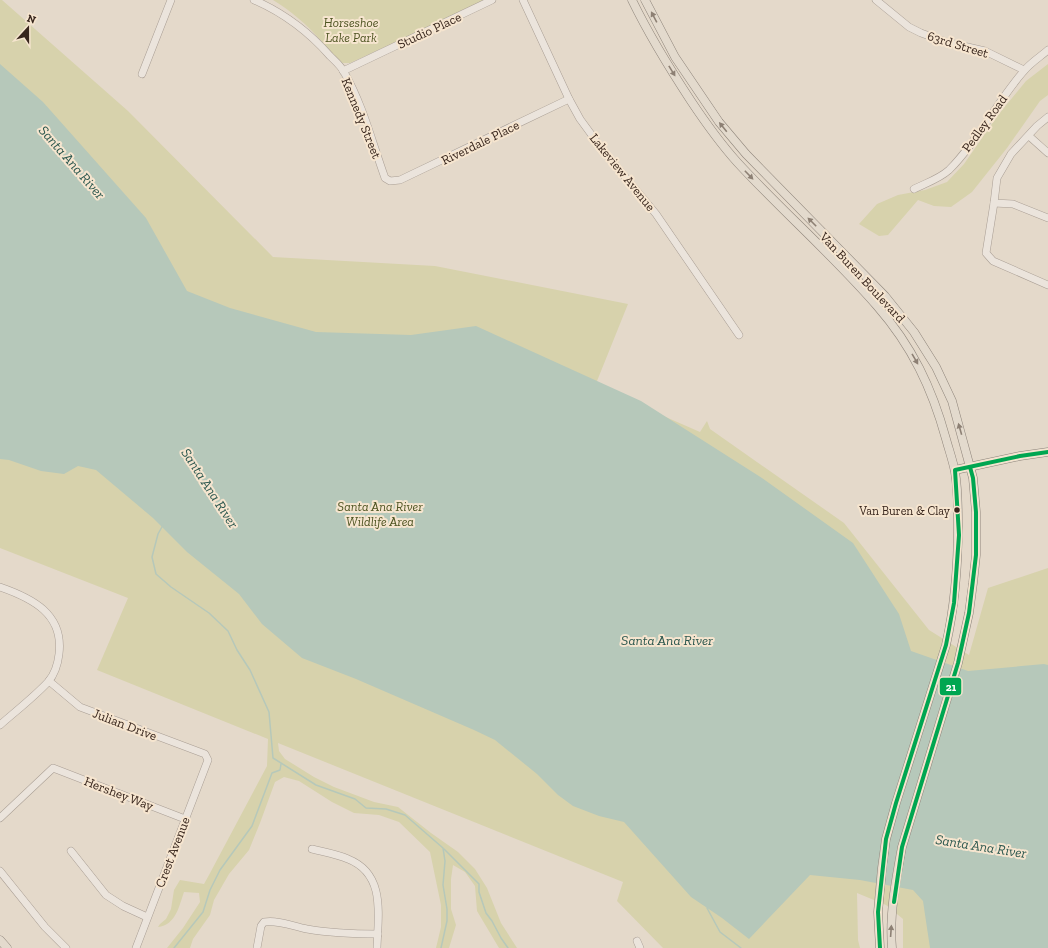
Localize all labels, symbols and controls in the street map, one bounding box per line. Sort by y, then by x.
north arrow [8,8,48,48]
street label: Studio Place [395,9,464,52]
one-way arrow [651,11,657,23]
text: N [25,12,38,27]
park label: Horseshoe Lake Park [324,15,379,45]
street label: 63rd Street [926,28,990,61]
one-way arrow [668,66,676,76]
street label: Kennedy Street [339,76,385,161]
street label: Pedley Road [959,92,1010,155]
street label: Riverdale Place [439,117,522,168]
one-way arrow [719,121,728,132]
water label: Santa Ana River [35,122,108,203]
street label: Lakeview Avenue [587,131,658,214]
one-way arrow [744,170,754,180]
one-way arrow [807,217,817,227]
street label: Van Buren Boulevard [816,228,908,326]
one-way arrow [911,353,918,365]
one-way arrow [957,423,963,435]
water label: Santa Ana River [177,445,242,532]
park label: Santa Ana River Wildlife Area [337,499,423,529]
place label: Van Buren & Clay [858,504,951,518]
marker: Van Buren & Clay [952,505,962,515]
water label: Santa Ana River [621,632,713,649]
line badge: 21 [939,677,962,696]
text: 21 [946,681,957,694]
street label: Julian Drive [91,705,159,744]
street label: Hershey Way [82,773,156,814]
street label: Crest Avenue [152,815,193,890]
water label: Santa Ana River [934,831,1028,862]
one-way arrow [888,925,895,937]

